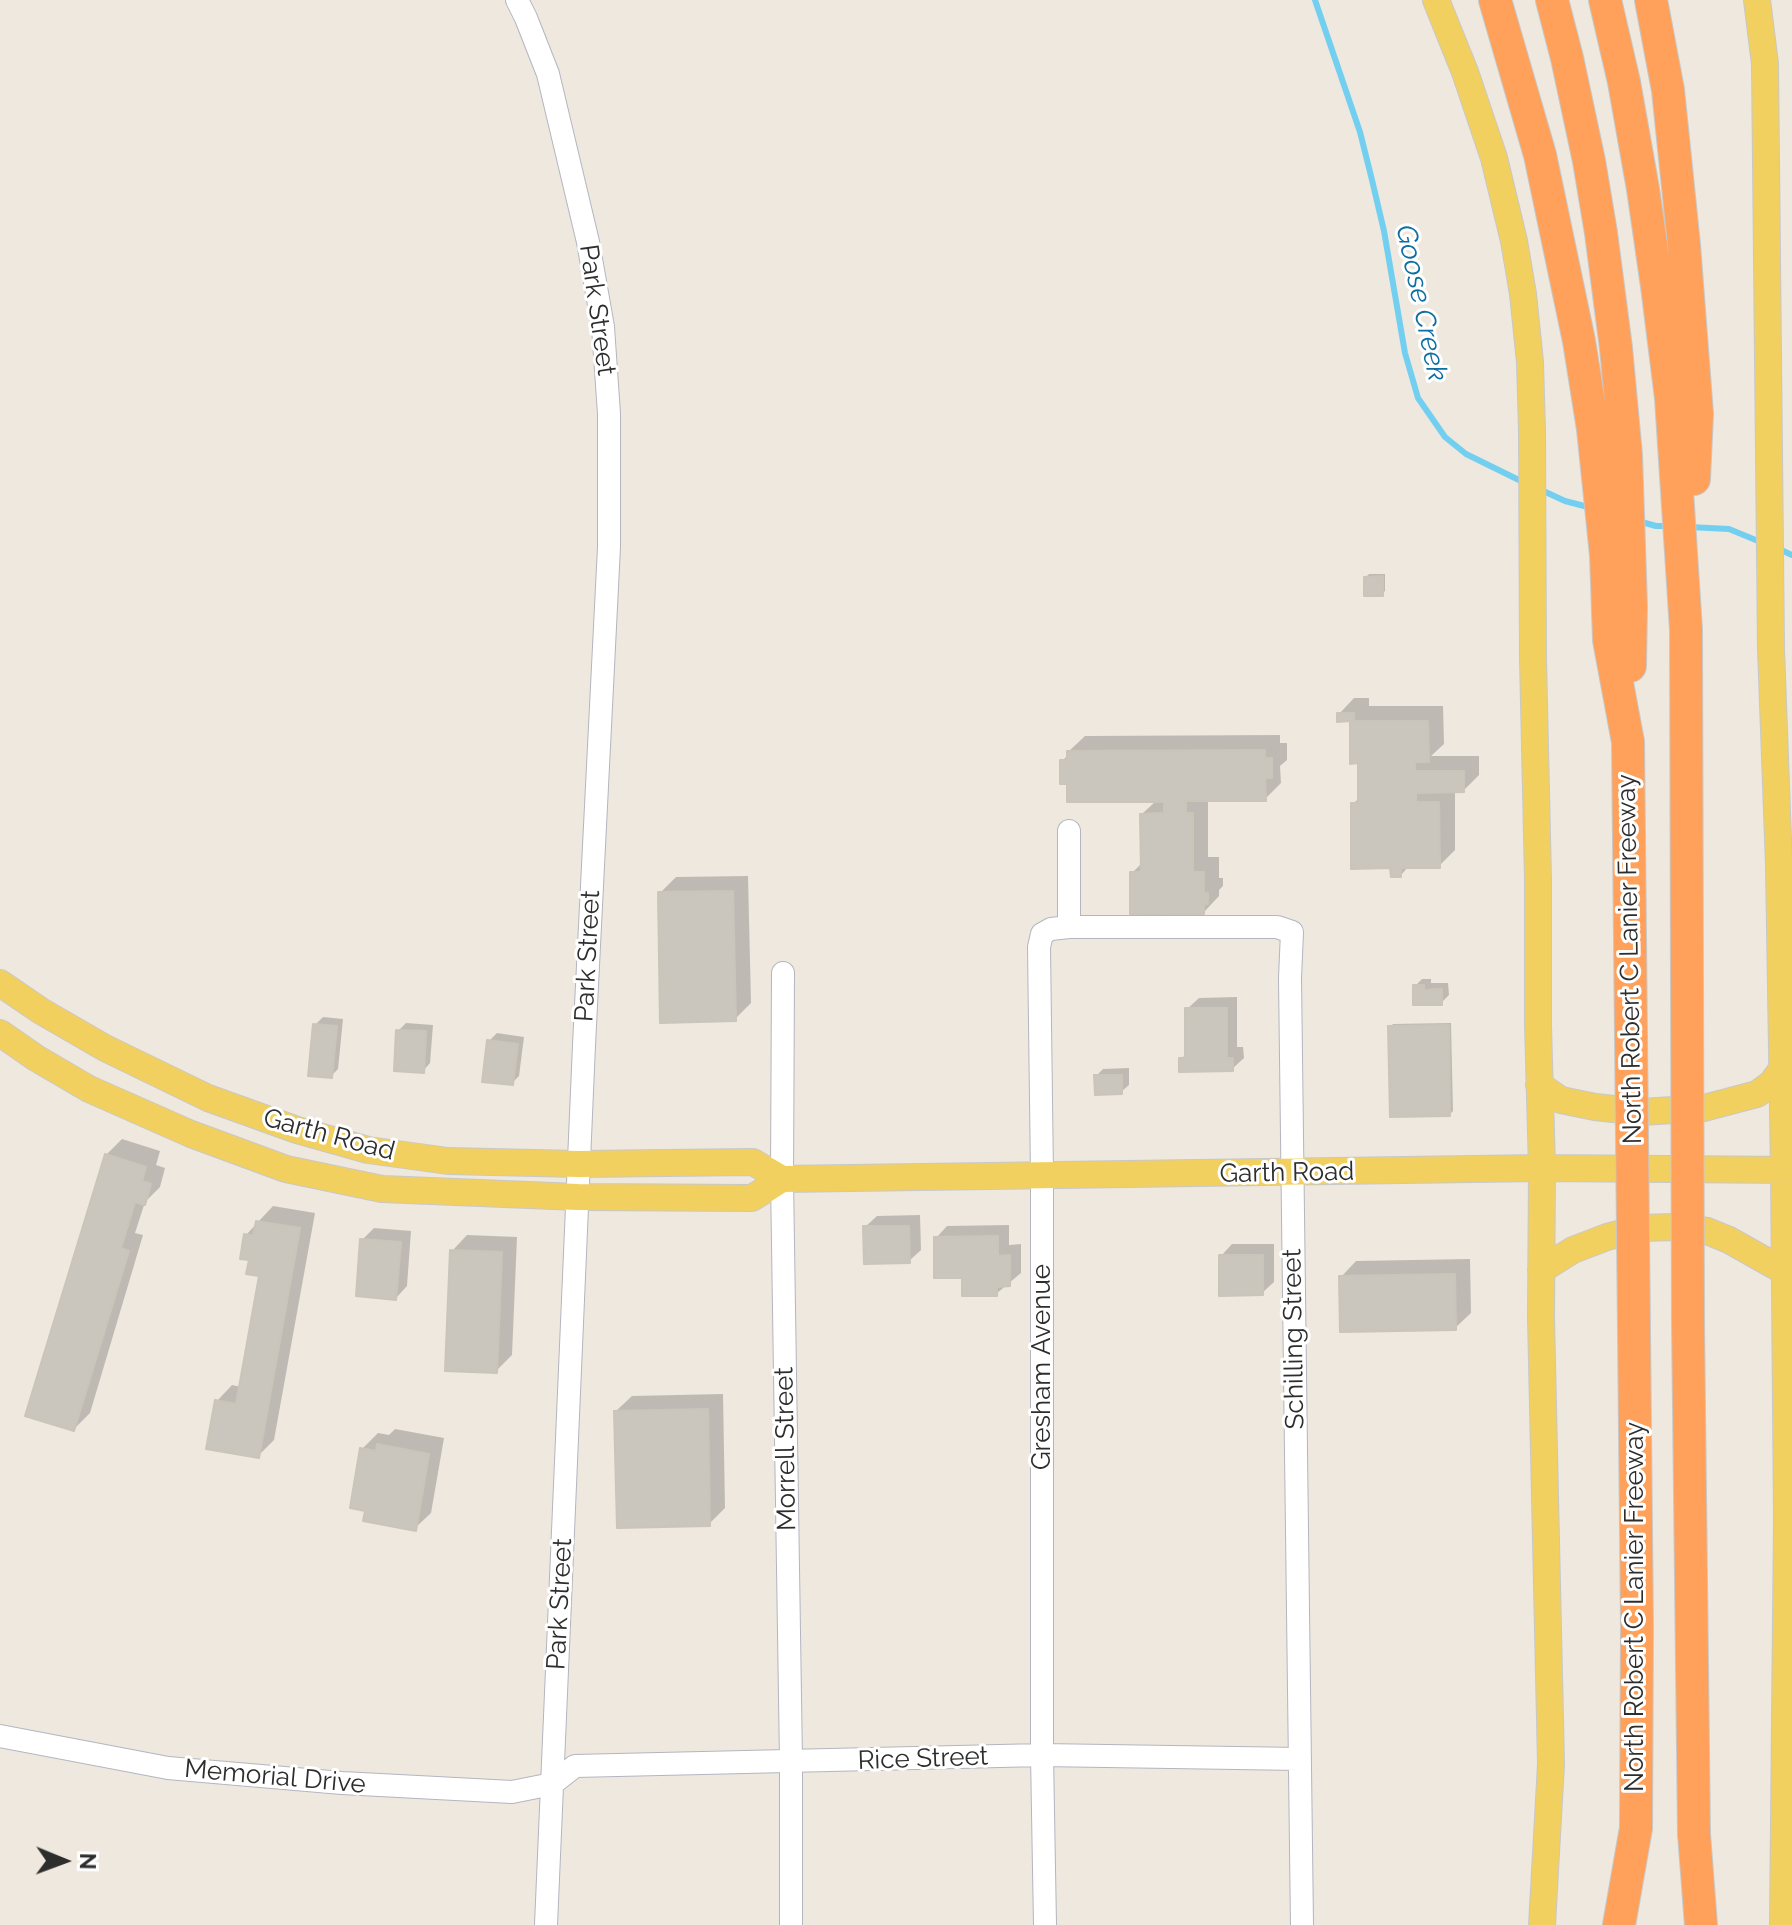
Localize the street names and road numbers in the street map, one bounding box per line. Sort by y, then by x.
street label: Park Street [572,243,622,377]
street label: North Robert C Lanier Freeway [1611,774,1649,1144]
street label: Park Street [569,889,607,1023]
street label: Garth Road [260,1102,398,1168]
street label: Garth Road [1219,1156,1355,1190]
street label: Schilling Street [1277,1248,1311,1430]
street label: Gresham Avenue [1026,1264,1058,1470]
street label: Morrell Street [769,1367,803,1531]
street label: North Robert C Lanier Freeway [1619,1422,1651,1792]
street label: Park Street [541,1537,579,1671]
street label: Rice Street [857,1741,989,1777]
street label: Memorial Drive [183,1754,367,1800]

